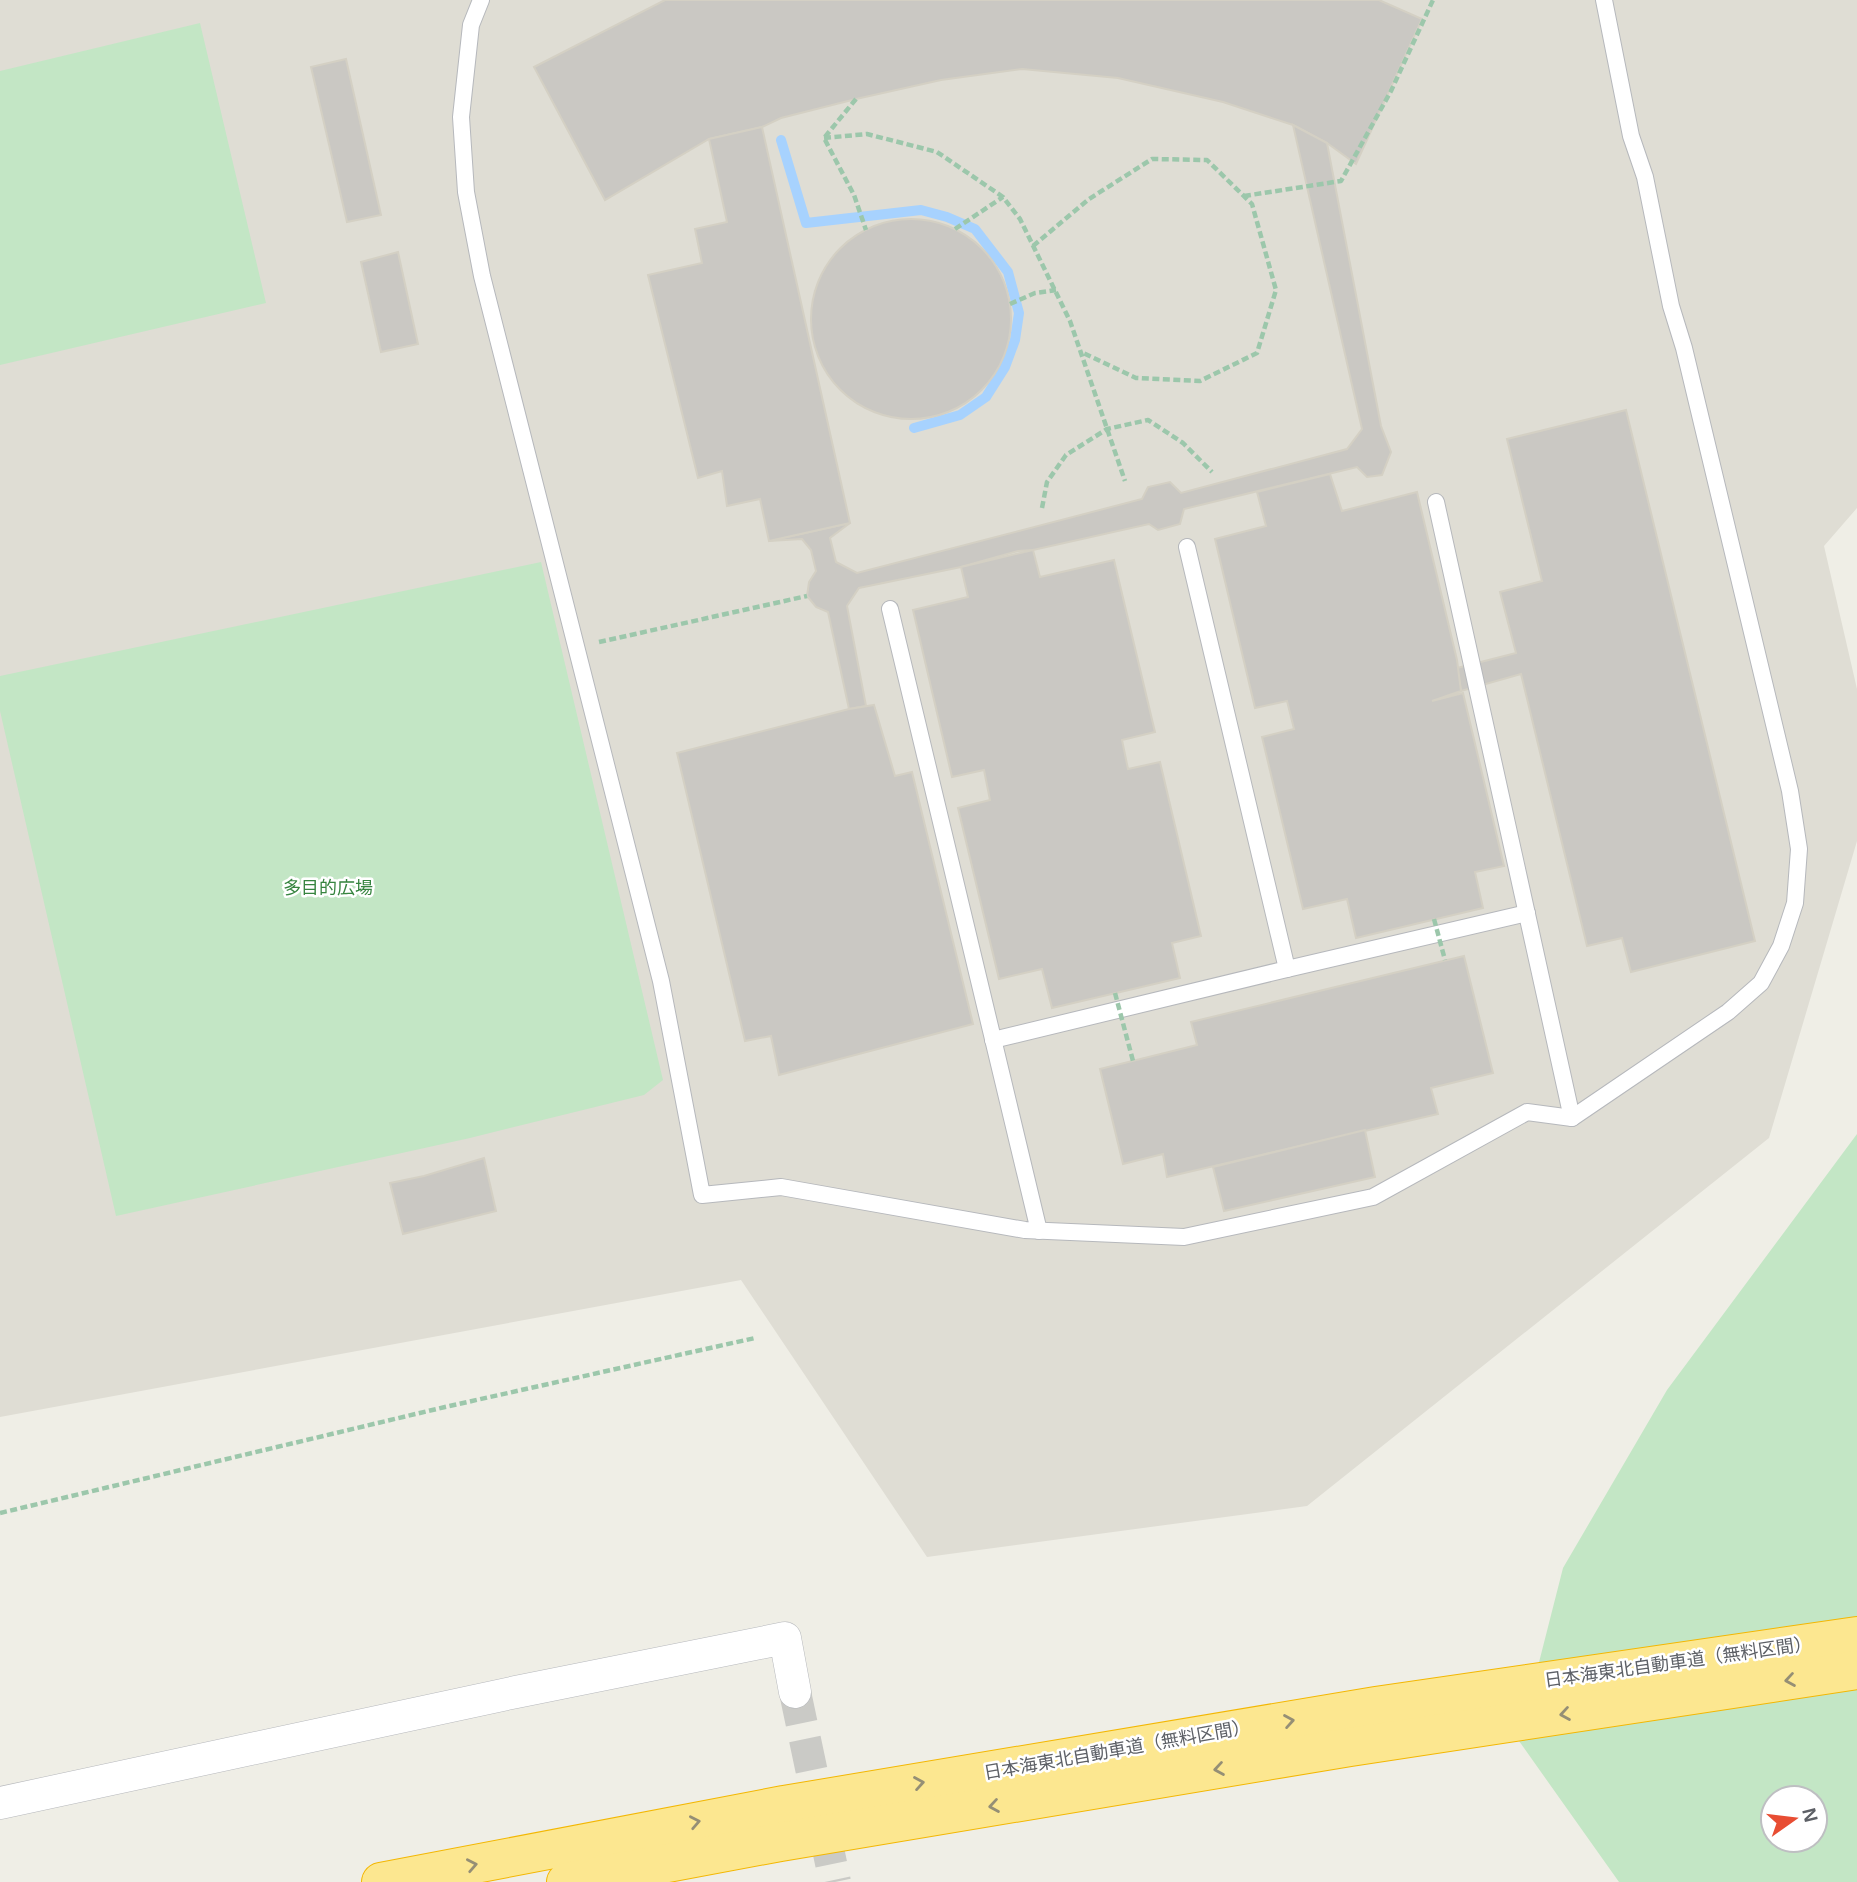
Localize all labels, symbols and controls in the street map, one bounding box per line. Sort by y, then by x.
park label: 多目的広場 [283,878,373,898]
street label: 日本海東北自動車道（無料区間） [1543,1633,1813,1691]
one-way arrow [1784,1673,1795,1688]
one-way arrow [1559,1707,1570,1722]
one-way arrow [1283,1714,1295,1729]
street label: 日本海東北自動車道（無料区間） [982,1717,1252,1783]
one-way arrow [1213,1761,1225,1776]
one-way arrow [914,1776,925,1791]
north arrow [1759,1784,1829,1854]
one-way arrow [988,1798,1000,1813]
text: N [1798,1806,1822,1824]
one-way arrow [689,1816,701,1831]
one-way arrow [466,1858,478,1873]

